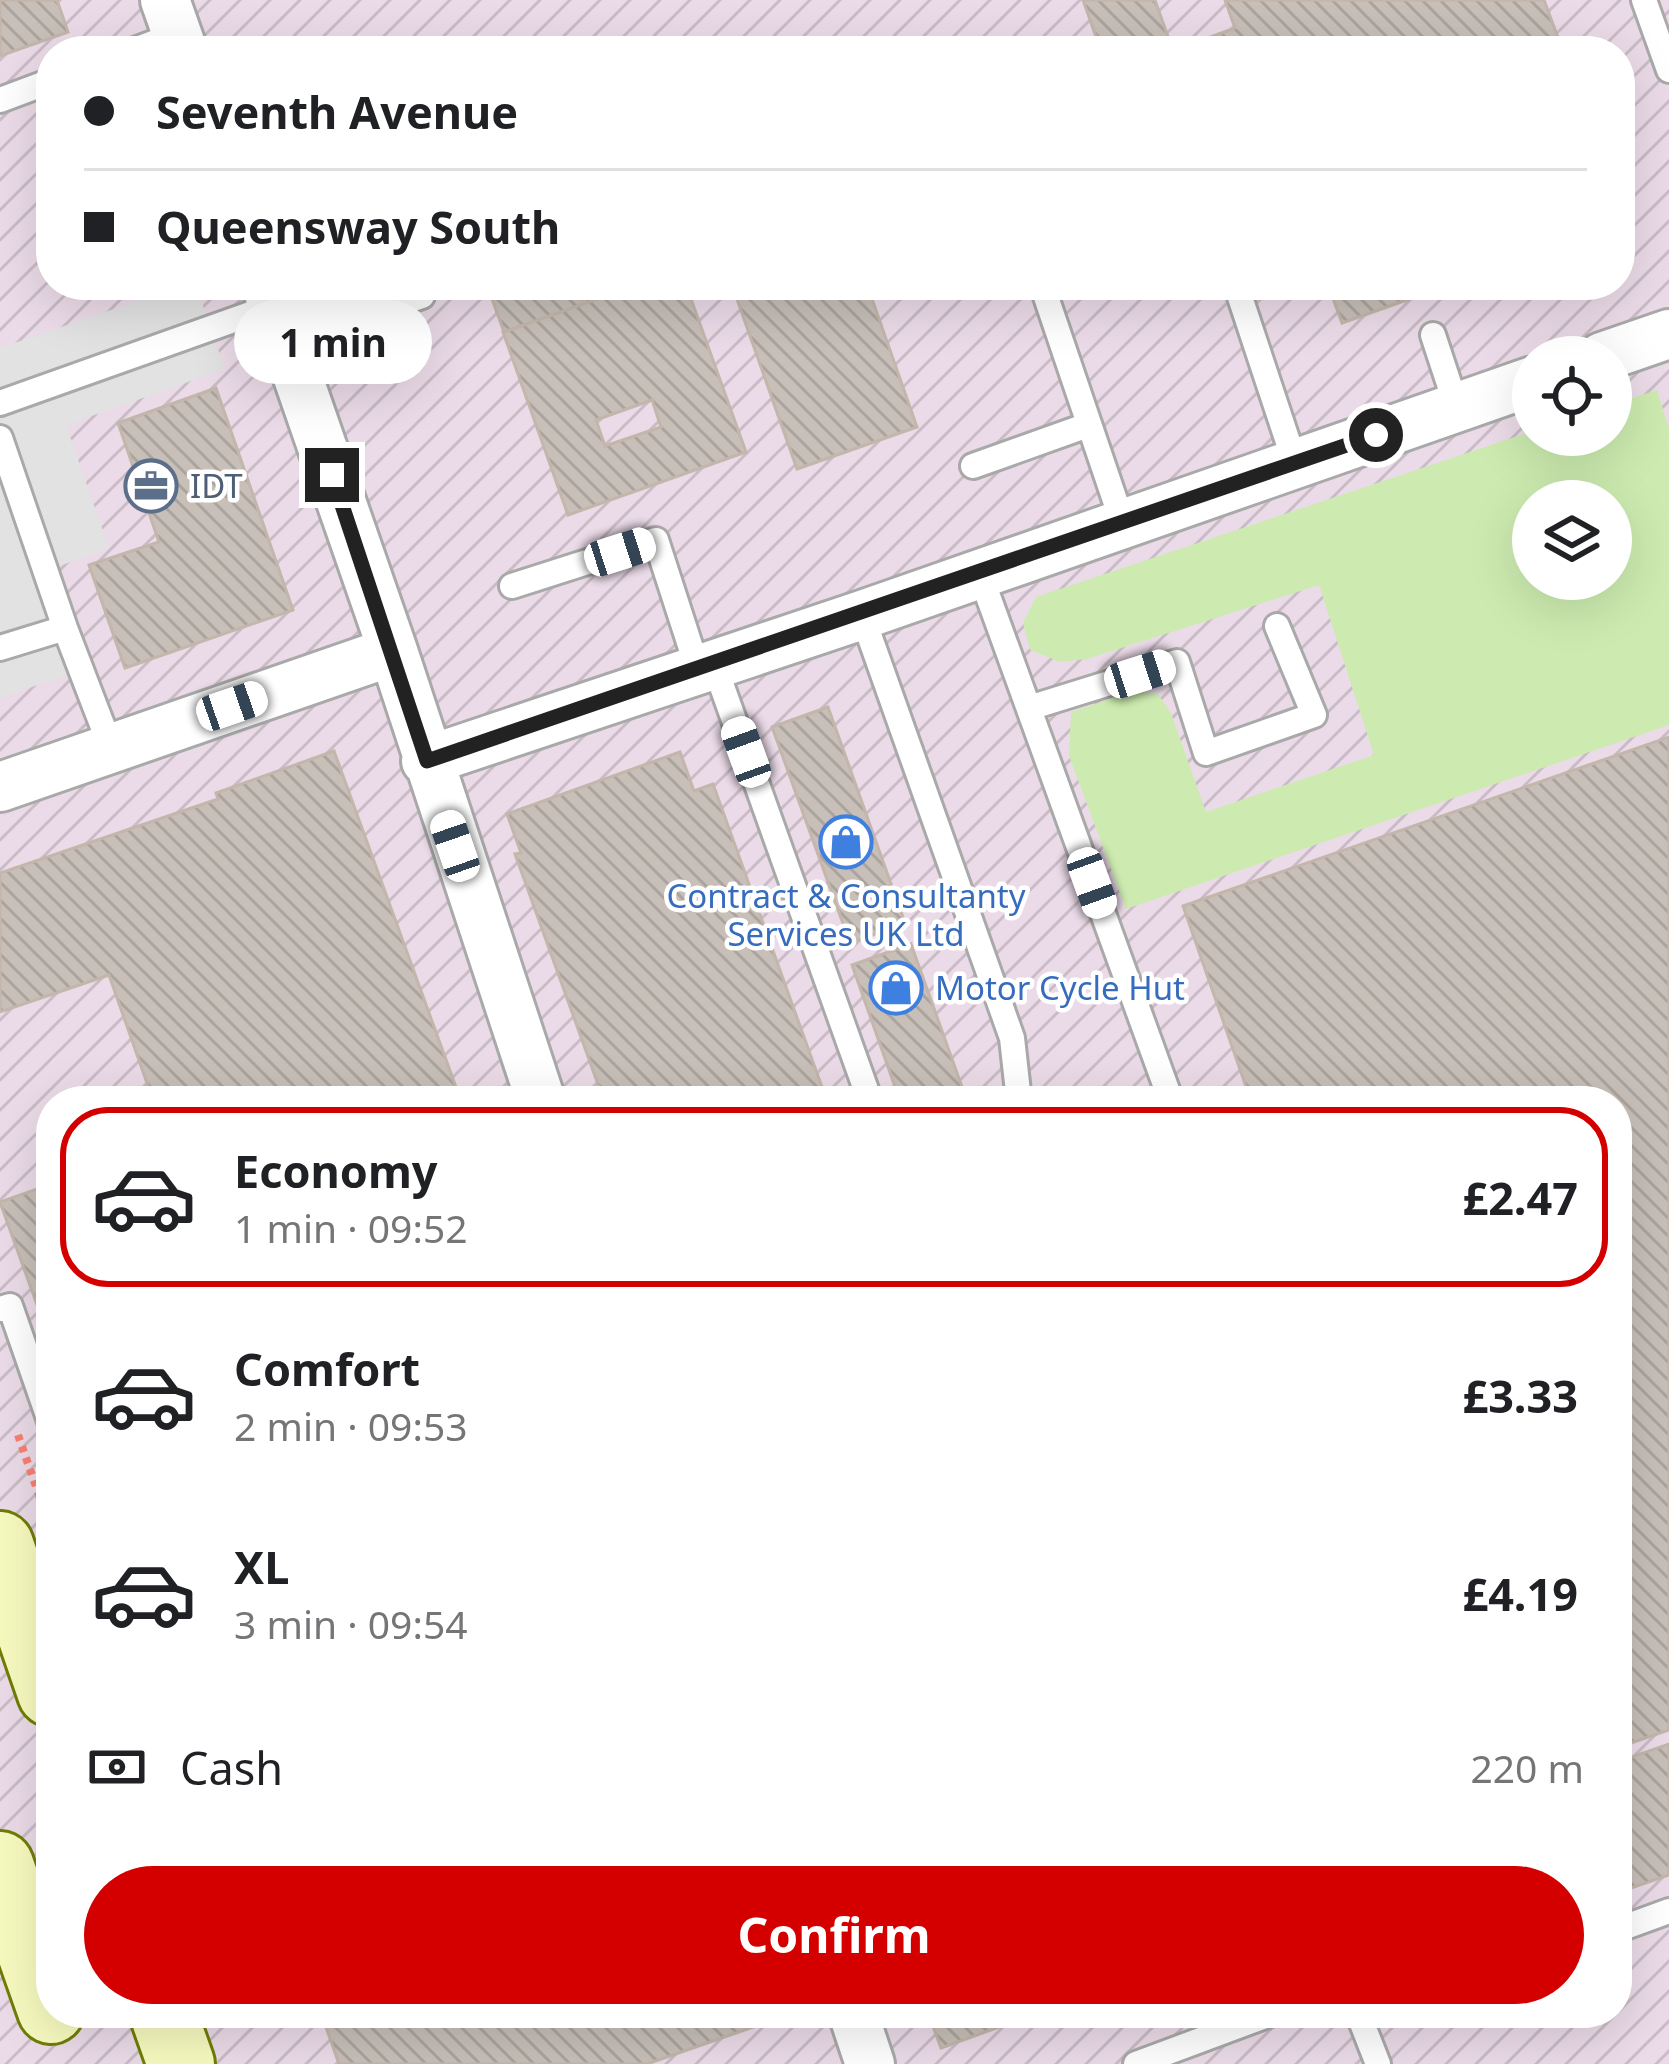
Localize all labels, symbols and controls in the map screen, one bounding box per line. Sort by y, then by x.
text: Seventh Avenue [156,81,518,142]
text: Queensway South [156,196,560,257]
callout: 1 min [233,301,431,385]
text: 1 min [279,315,387,368]
map controls [1512,336,1632,600]
button: locate [1512,336,1632,456]
route start [1349,408,1403,462]
route end [305,448,359,502]
office icon: IDT [123,458,179,514]
place label: IDT [190,463,243,508]
button: layers [1512,480,1632,600]
car [580,524,660,580]
car [1100,646,1180,702]
car [192,677,272,735]
car [717,712,775,792]
car [426,806,484,886]
shop icon: Contract & Consultanty Services UK Ltd [818,814,874,870]
car [1063,843,1121,923]
place label: Contract & Consultanty Services UK Ltd [666,873,1026,956]
shop icon: Motor Cycle Hut [868,960,924,1016]
place label: Motor Cycle Hut [935,965,1185,1010]
text: Economy [234,1140,438,1201]
icon: car [90,1143,198,1251]
text: £2.47 [1462,1167,1578,1228]
text: 1 min · 09:52 [234,1201,468,1254]
text: Comfort [234,1338,420,1399]
icon: car [90,1341,198,1449]
text: £3.33 [1462,1365,1578,1426]
text: 2 min · 09:53 [234,1399,468,1452]
text: XL [234,1536,289,1597]
icon: car [90,1539,198,1647]
text: £4.19 [1462,1563,1578,1624]
text: 3 min · 09:54 [234,1597,468,1650]
icon: cash [84,1734,150,1800]
text: Cash [180,1737,283,1798]
text: 220 m [1470,1741,1584,1794]
button: Confirm [84,1866,1584,2004]

